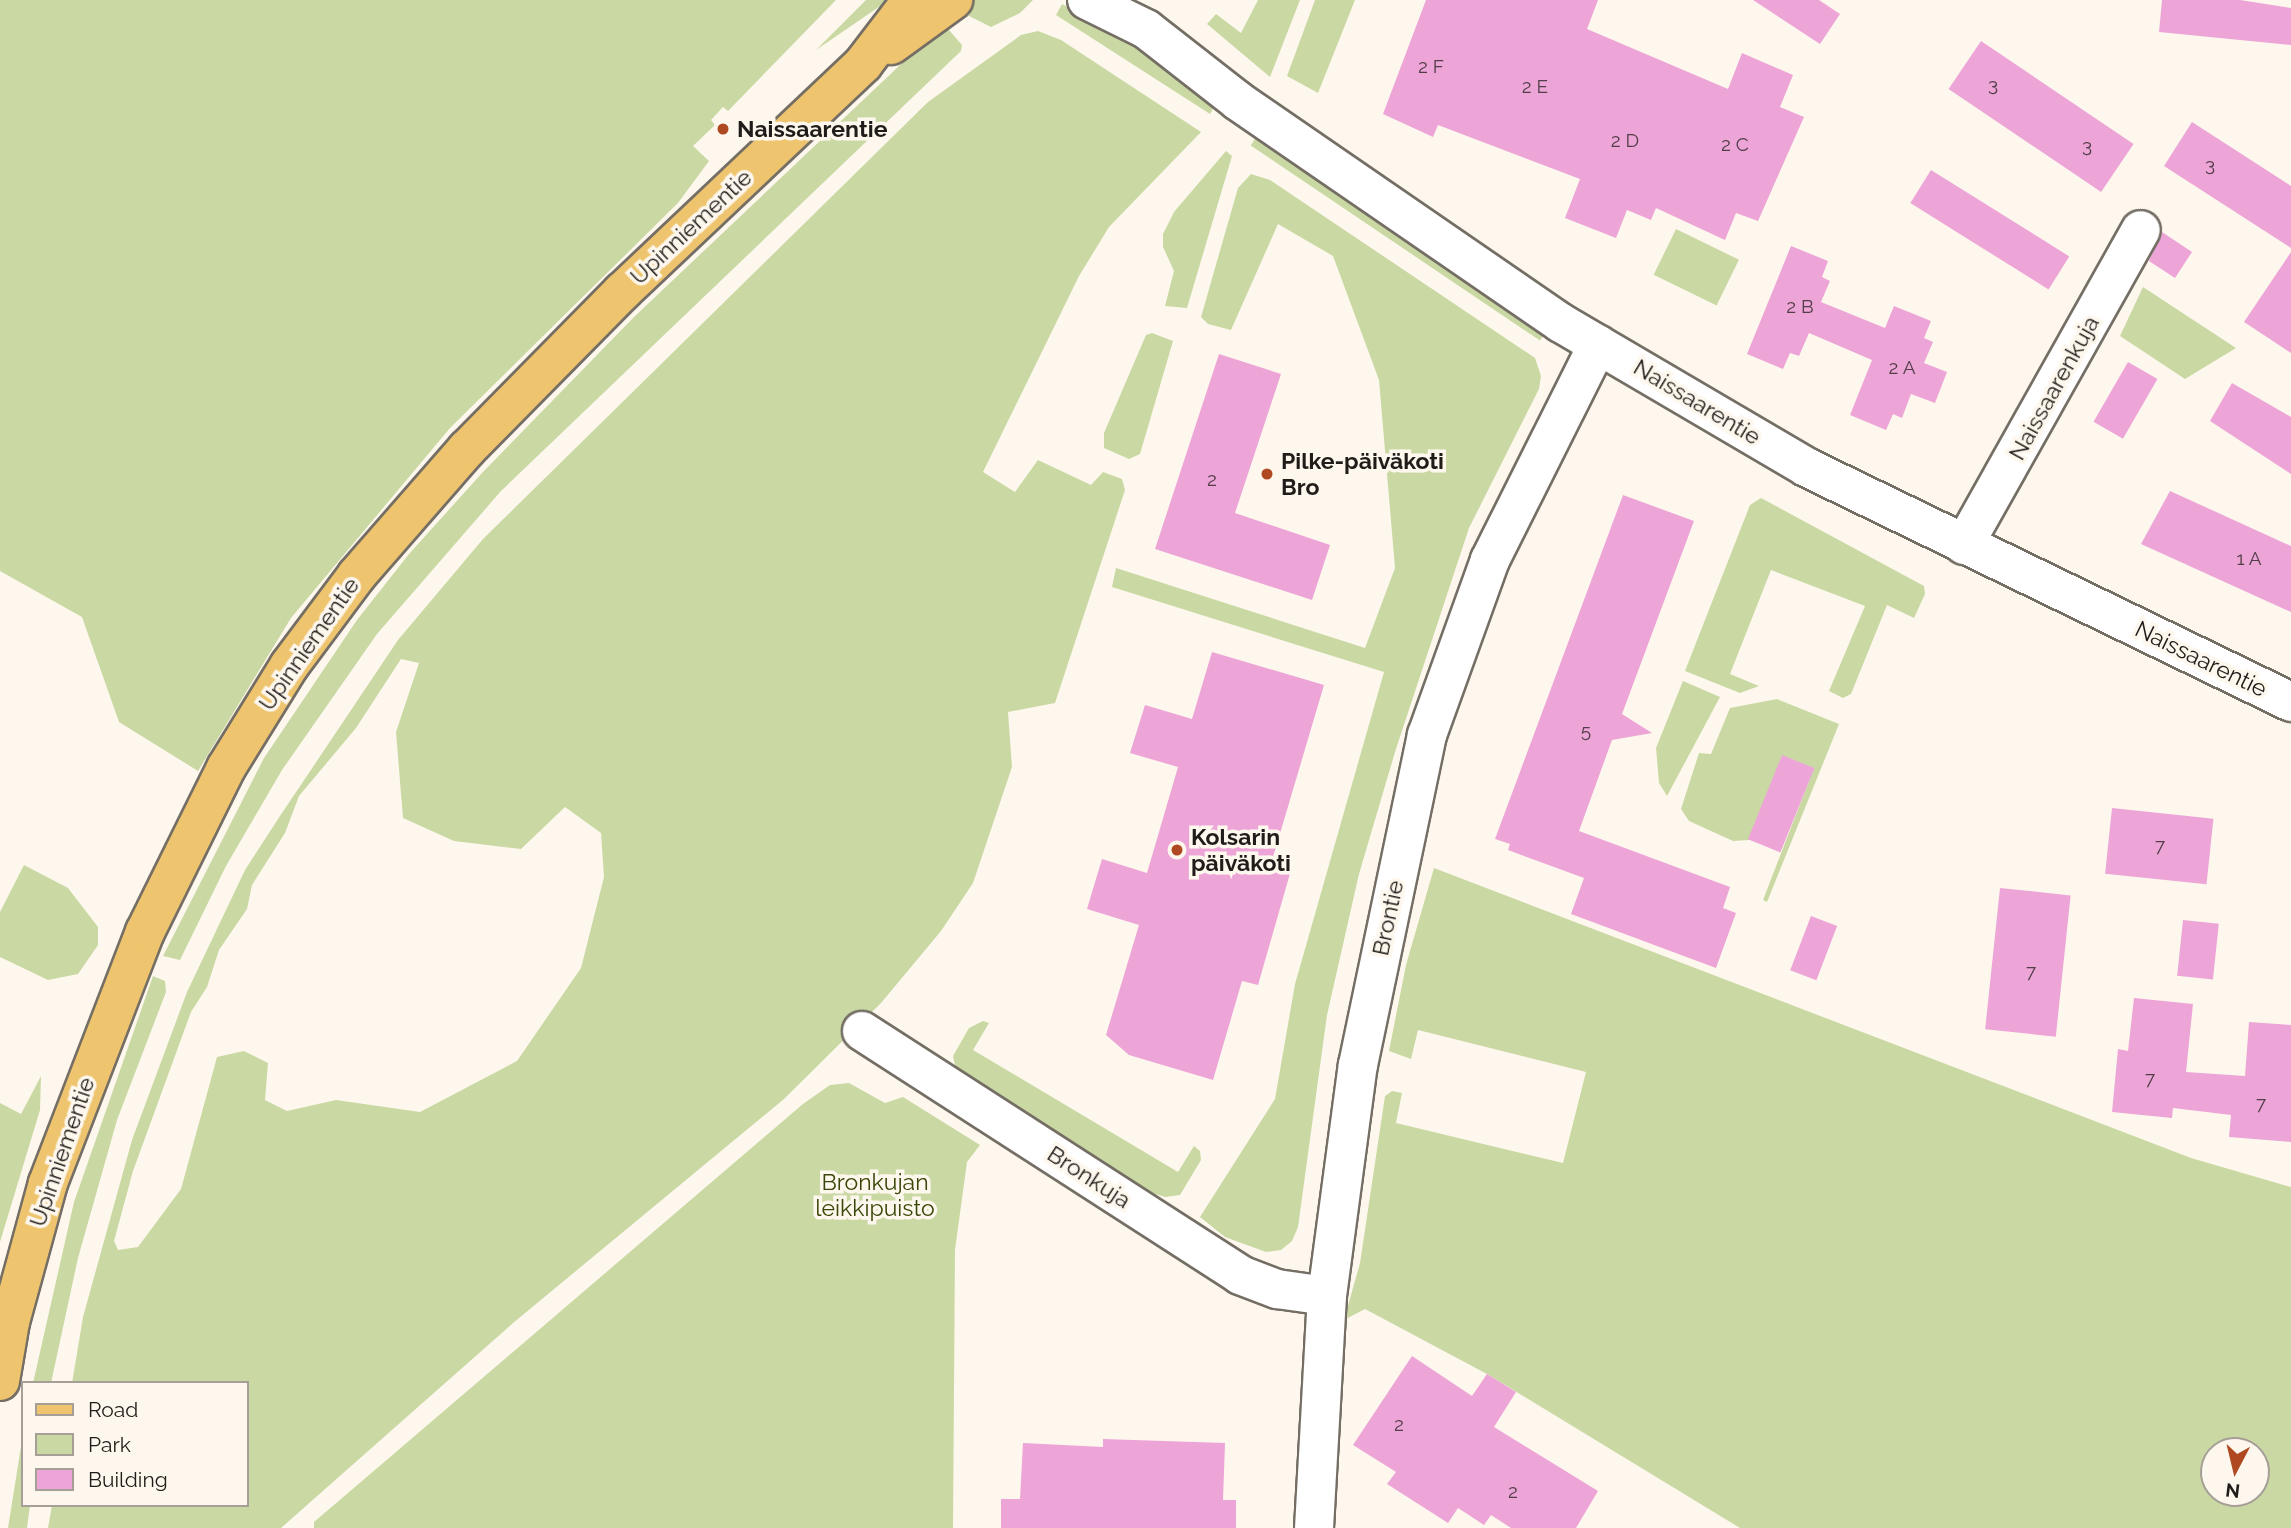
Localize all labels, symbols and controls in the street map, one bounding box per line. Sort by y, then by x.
house number: 2 F [1418,56,1444,78]
house number: 3 [1988,74,1998,96]
house number: 2 E [1522,76,1548,98]
place label: Naissaarentie [737,115,887,143]
marker: Naissaarentie [715,121,731,137]
house number: 2 D [1611,130,1639,152]
house number: 2 C [1721,134,1749,156]
house number: 3 [2082,135,2092,157]
house number: 3 [2205,154,2215,176]
street label: Upinniementie [625,164,757,290]
house number: 2 B [1786,296,1814,318]
street label: Naissaarenkuja [2003,311,2105,465]
street label: Naissaarentie [1629,353,1765,451]
house number: 2 A [1888,357,1916,379]
place label: Pilke-päiväkoti Bro [1281,447,1444,501]
marker: Pilke-päiväkoti Bro [1259,466,1275,482]
house number: 2 [1207,469,1217,491]
house number: 1 A [2236,548,2262,570]
street label: Upinniementie [253,572,365,716]
street label: Naissaarentie [2131,615,2271,703]
house number: 5 [1581,720,1591,742]
place label: Kolsarin päiväkoti [1191,823,1291,877]
house number: 7 [2155,835,2165,857]
marker: Kolsarin päiväkoti [1169,842,1185,858]
street label: Brontie [1367,878,1409,958]
house number: 7 [2026,961,2036,983]
house number: 7 [2145,1068,2155,1090]
street label: Upinniementie [24,1074,100,1230]
house number: 7 [2256,1093,2266,1115]
street label: Bronkuja [1042,1140,1136,1214]
park label: Bronkujan leikkipuisto [815,1168,935,1222]
legend [21,1381,248,1507]
text: Road [88,1397,138,1422]
house number: 2 [1394,1414,1404,1436]
text: Park [88,1432,131,1457]
north arrow [2200,1437,2270,1507]
text: Building [88,1467,168,1492]
text: N [2224,1479,2241,1503]
house number: 2 [1508,1481,1518,1503]

